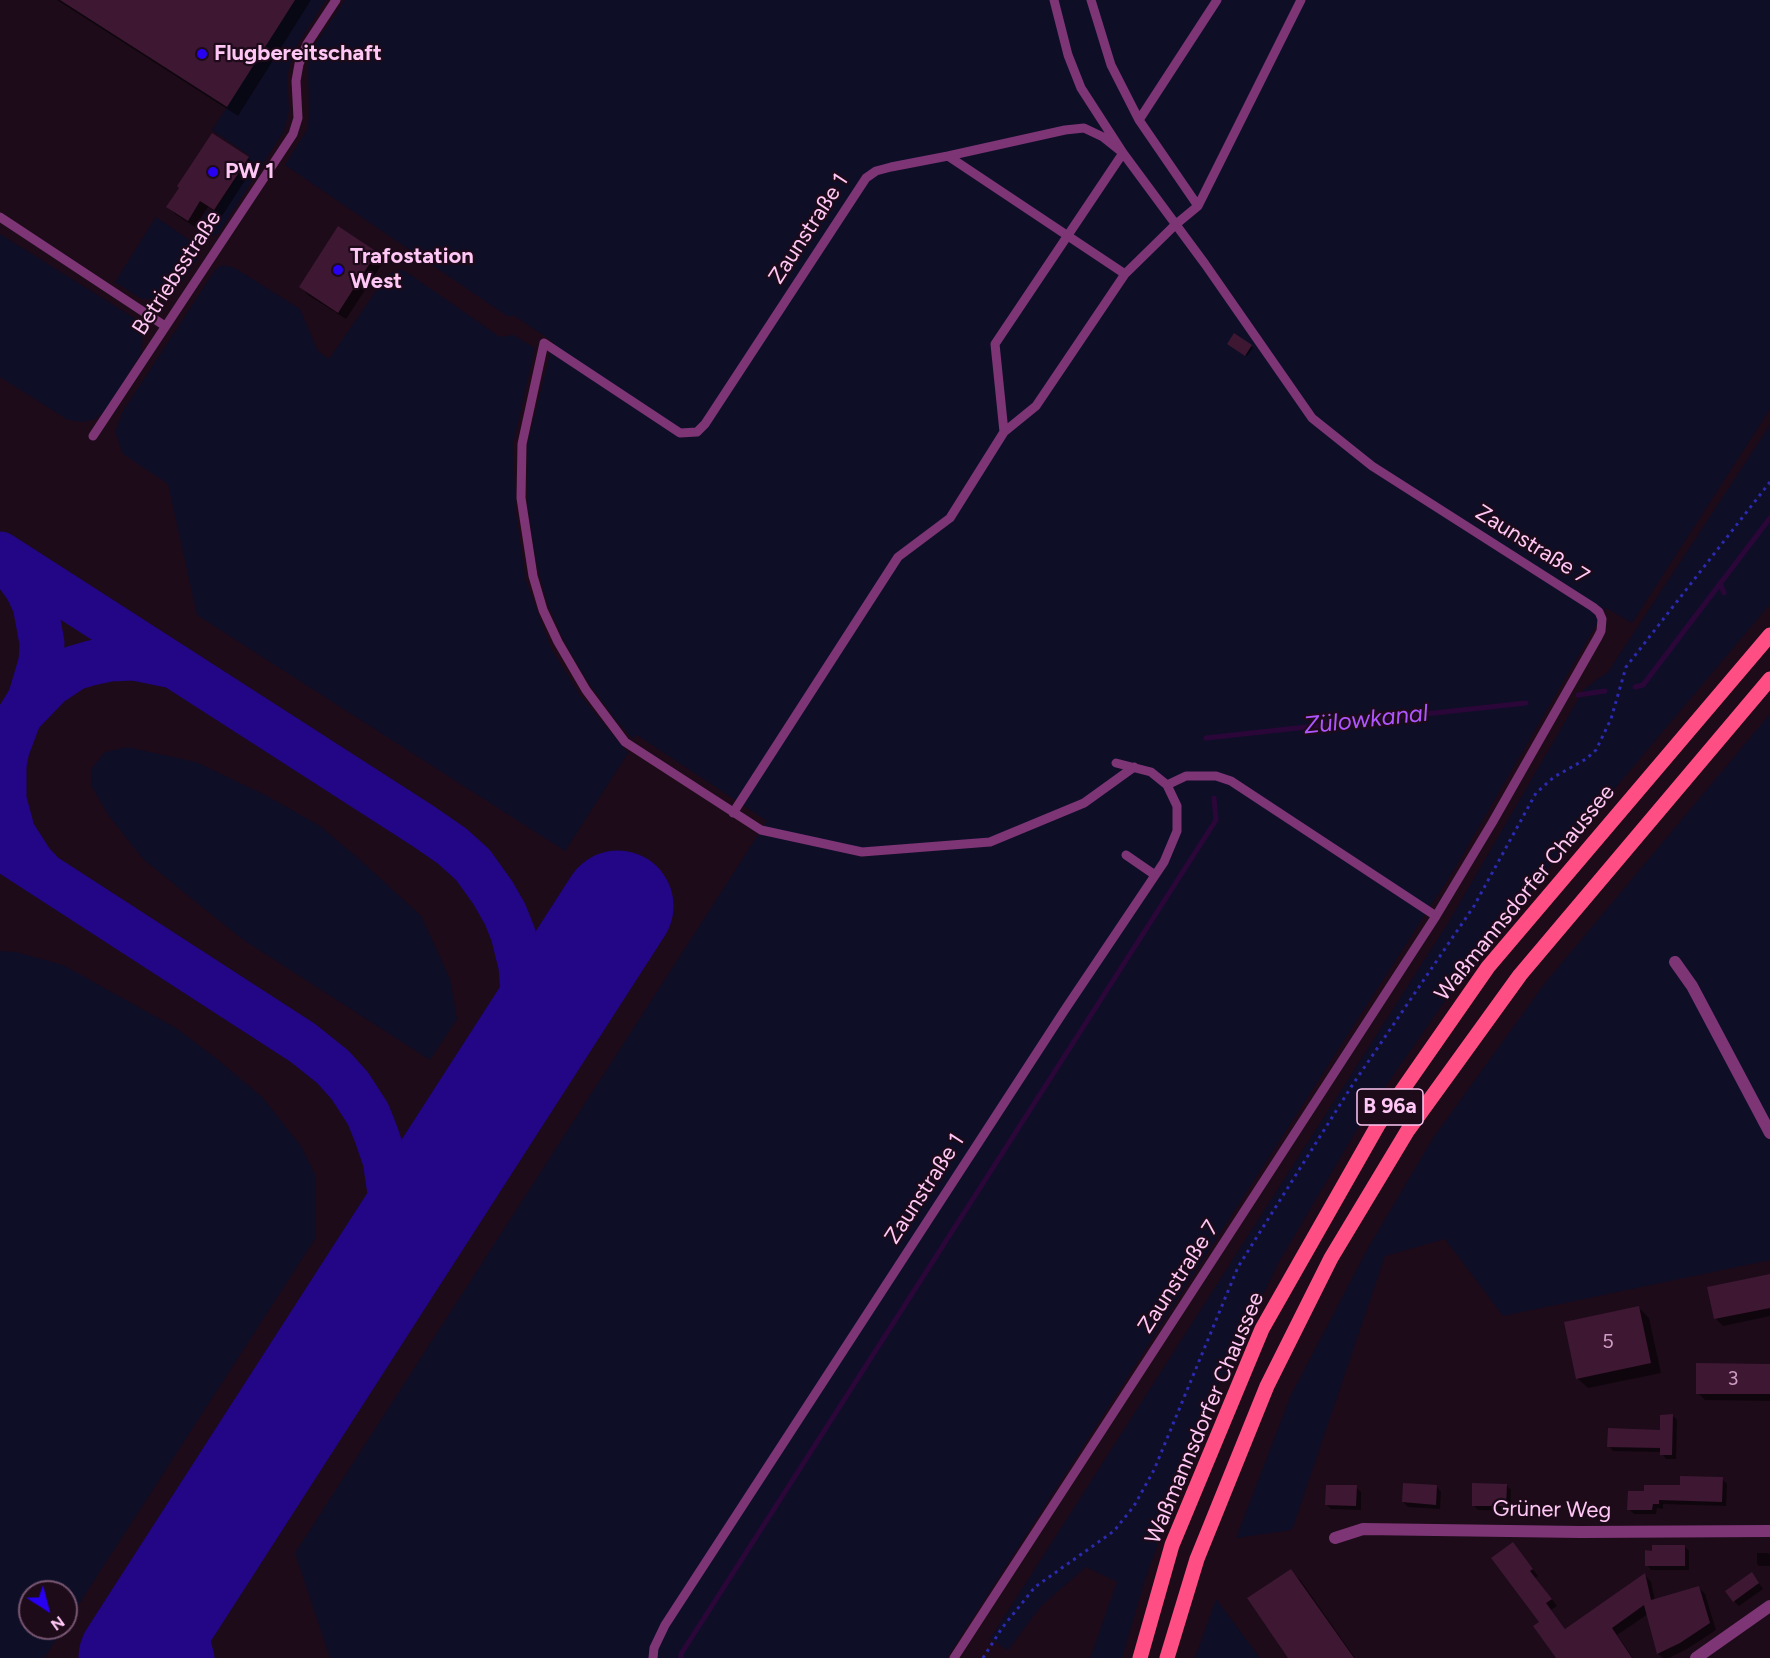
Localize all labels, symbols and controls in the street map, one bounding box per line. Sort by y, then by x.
place label: Flugbereitschaft [214,41,382,67]
marker: Flugbereitschaft [195,47,209,61]
place label: PW 1 [225,159,274,185]
marker: PW 1 [206,165,220,179]
street label: Zaunstraße 1 [764,169,854,289]
street label: Betriebsstraße [127,206,227,340]
place label: Trafostation West [350,244,474,296]
marker: Trafostation West [331,263,345,277]
street label: Zaunstraße 7 [1470,500,1594,590]
water label: Zülowkanal [1302,699,1430,741]
street label: Waßmannsdorfer Chaussee [1430,779,1620,1007]
road number: B 96a [1357,1089,1423,1125]
street label: Zaunstraße 1 [880,1129,970,1249]
street label: Zaunstraße 7 [1133,1216,1225,1338]
street label: Waßmannsdorfer Chaussee [1140,1288,1270,1548]
house number: 5 [1602,1330,1614,1354]
house number: 3 [1728,1367,1738,1391]
street label: Grüner Weg [1492,1496,1612,1524]
north arrow [18,1580,78,1640]
text: N [47,1612,68,1635]

